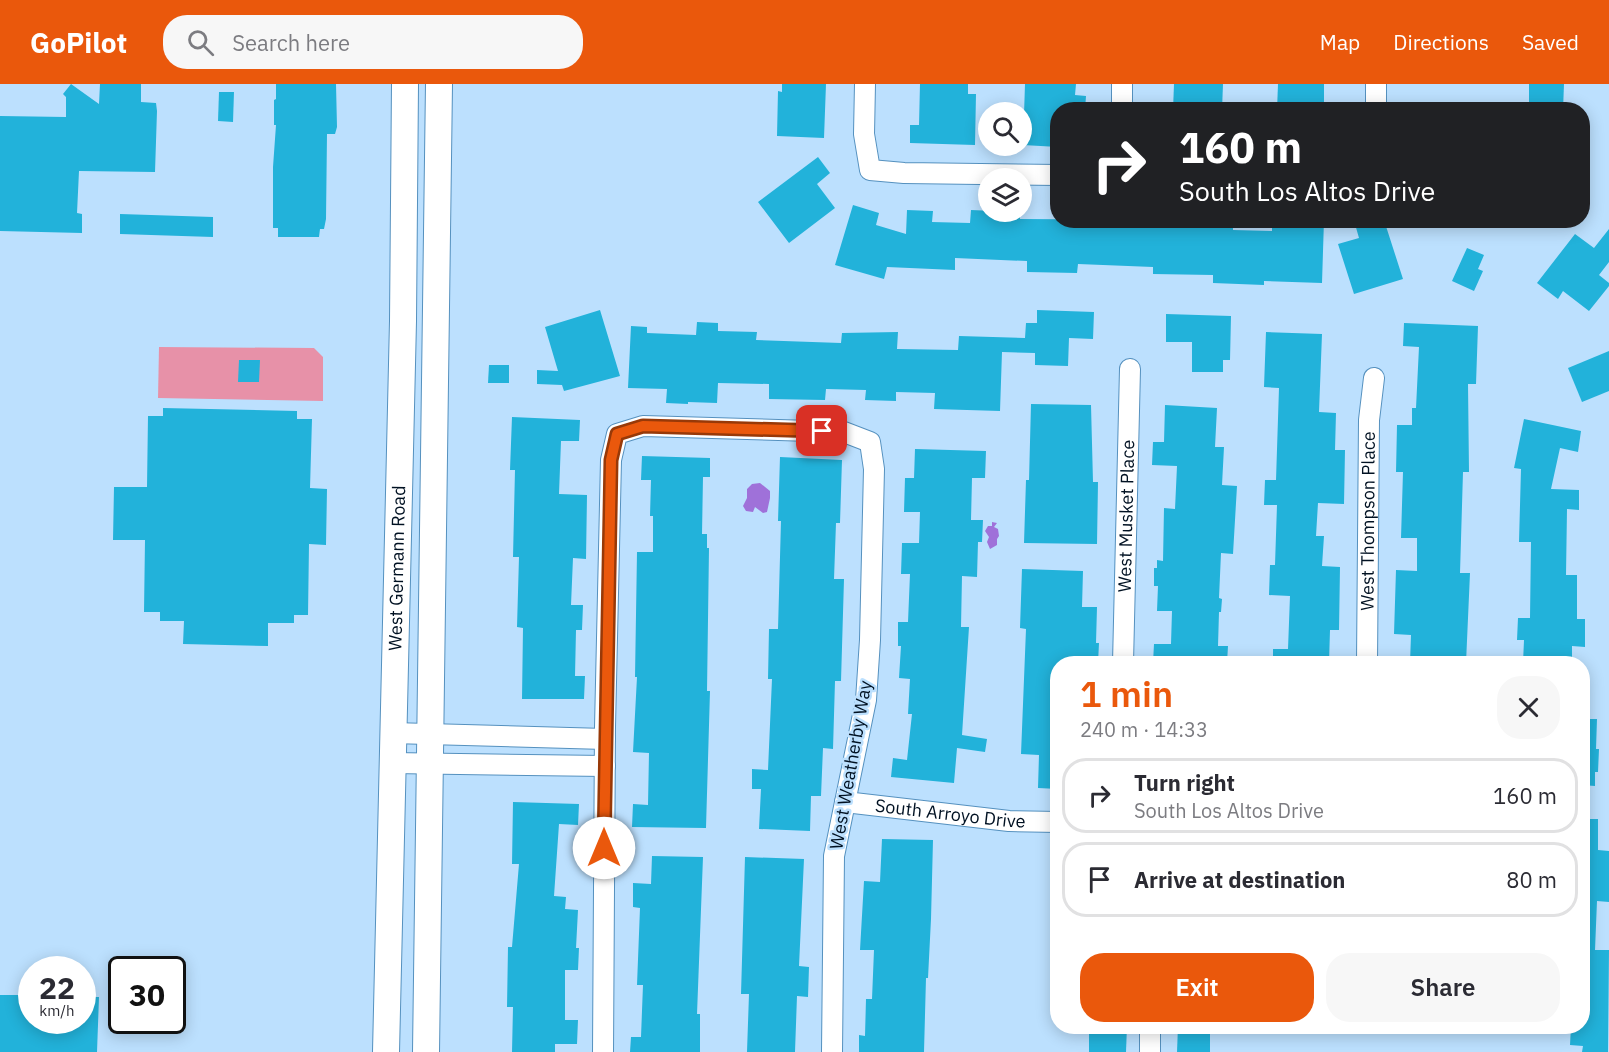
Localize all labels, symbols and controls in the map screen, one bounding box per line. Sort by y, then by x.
search box [163,15,583,69]
text: GoPilot [30,24,127,61]
icon: search [184,26,217,59]
text: Search here [232,28,350,57]
text: Map [1320,28,1360,56]
text: Directions [1393,28,1489,56]
text: Saved [1522,28,1579,56]
map controls [978,102,1032,222]
button: search [978,102,1032,156]
text: 160 m [1179,120,1302,175]
icon: right [1080,126,1158,204]
button: layers [978,168,1032,222]
text: South Los Altos Drive [1179,173,1435,208]
pin [796,405,847,456]
icon: arrive [805,414,838,447]
street label: West Thompson Place [1355,431,1380,611]
street label: West Musket Place [1113,439,1139,593]
street label: West Germann Road [383,485,410,651]
text: 1 min [1080,670,1173,717]
button: close [1497,676,1560,739]
street label: West Weatherby Way [824,679,877,851]
text: 240 m · 14:33 [1080,716,1208,743]
text: Turn right [1134,768,1235,797]
icon: right [1083,779,1116,812]
text: 160 m [1493,781,1557,810]
street label: South Arroyo Drive [874,794,1026,832]
text: South Los Altos Drive [1134,797,1324,824]
position arrow [572,816,636,880]
icon: arrive [1083,863,1116,896]
text: Arrive at destination [1134,865,1345,894]
text: 80 m [1506,865,1557,894]
button: Exit [1080,953,1314,1022]
button: Share [1326,953,1560,1022]
speed limit sign: 30 [108,956,186,1034]
text: 22 [39,968,75,1007]
text: km/h [39,1001,75,1020]

